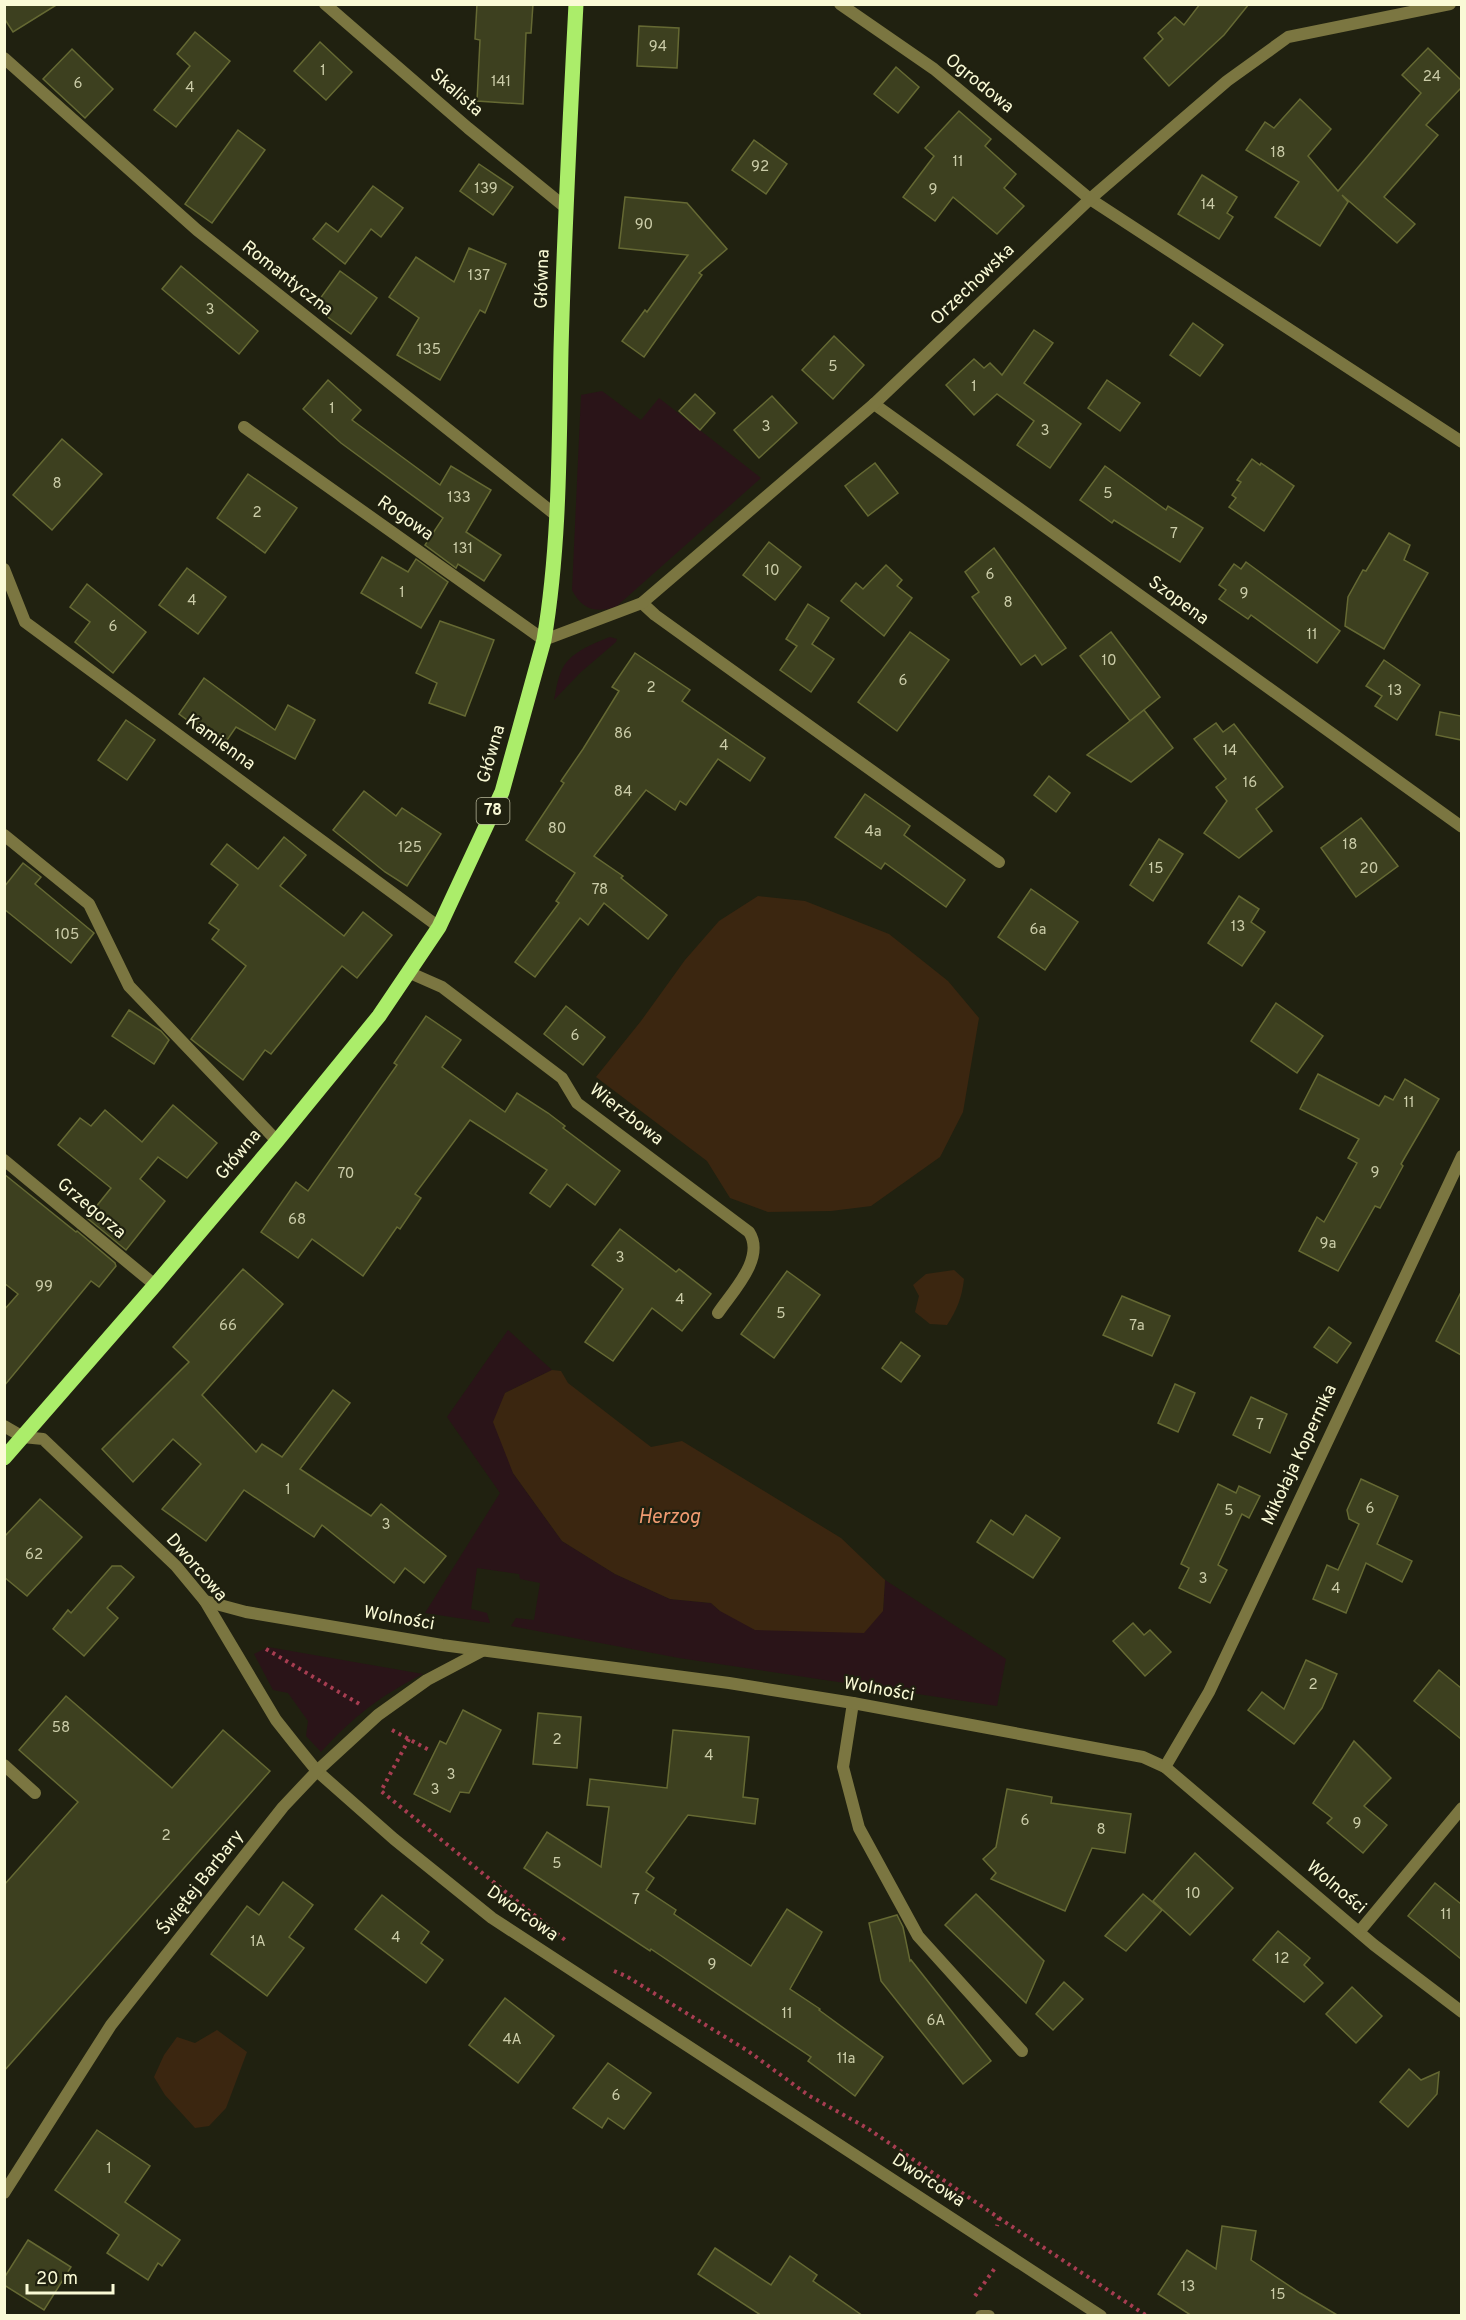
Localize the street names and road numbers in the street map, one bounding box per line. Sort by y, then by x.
street label: Ogrodowa [940,49,1018,119]
street label: Skalista [425,64,487,122]
street label: Romantyczna [237,236,337,322]
street label: Orzechowska [926,239,1020,331]
street label: Główna [530,249,556,309]
street label: Rogowa [372,491,438,547]
street label: Szopena [1143,571,1213,631]
street label: Kamienna [180,710,260,776]
street label: Główna [473,722,511,786]
road number: 78 [476,798,510,824]
street label: Wierzbowa [584,1079,668,1151]
street label: Główna [211,1125,267,1185]
street label: Grzegorza [52,1173,130,1245]
street label: Mikołaja Kopernika [1257,1381,1343,1529]
street label: Dworcowa [160,1529,232,1607]
street label: Wolności [362,1601,436,1637]
street label: Wolności [842,1672,916,1708]
street label: Świętej Barbary [151,1824,249,1940]
street label: Wolności [1301,1856,1371,1920]
street label: Dworcowa [482,1881,562,1947]
street label: Dworcowa [887,2149,969,2213]

